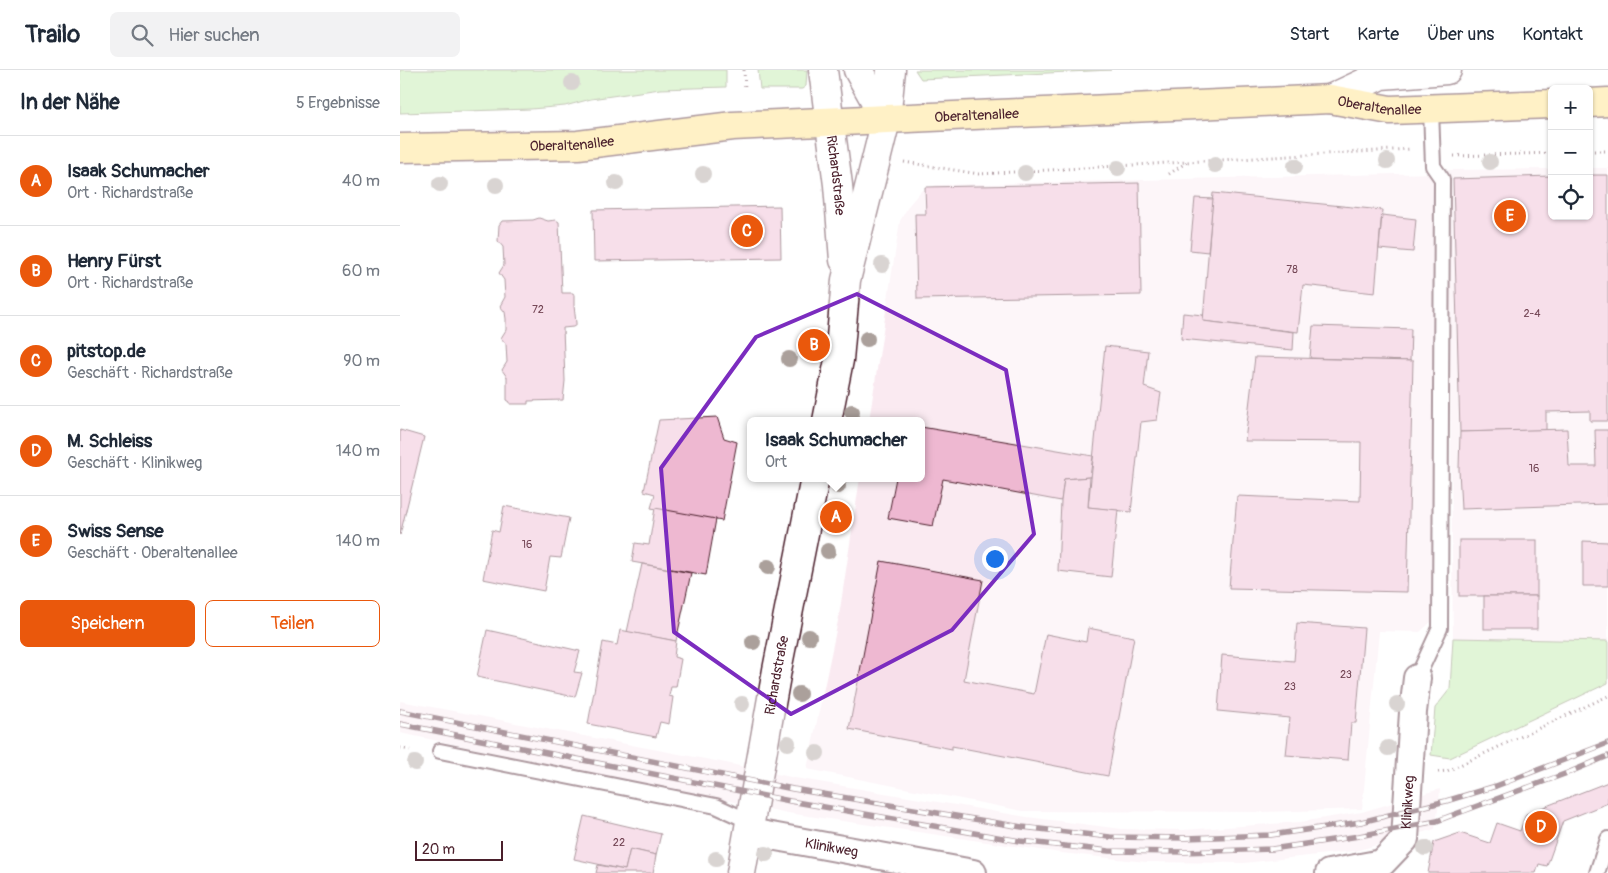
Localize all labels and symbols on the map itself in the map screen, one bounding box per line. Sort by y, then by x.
street label: Oberaltenallee [1336,92,1422,119]
street label: Oberaltenallee [934,105,1019,125]
street label: Oberaltenallee [529,132,615,154]
street label: Richardstraße [823,134,849,216]
pin: E [1494,197,1526,235]
pin: C [731,212,763,250]
house number: 78 [1286,263,1298,276]
house number: 72 [532,303,544,316]
house number: 2-4 [1523,307,1541,320]
pin: B [798,326,830,364]
house number: 16 [1529,462,1539,475]
pin: A [820,498,852,536]
house number: 16 [522,538,532,551]
your location [982,546,1008,572]
street label: Richardstraße [761,634,792,716]
house number: 23 [1340,668,1352,681]
house number: 23 [1284,680,1296,693]
street label: Klinikweg [1397,775,1417,830]
pin: D [1525,808,1557,846]
street label: Klinikweg [804,834,860,860]
house number: 22 [613,836,625,849]
scale bar [415,838,502,861]

